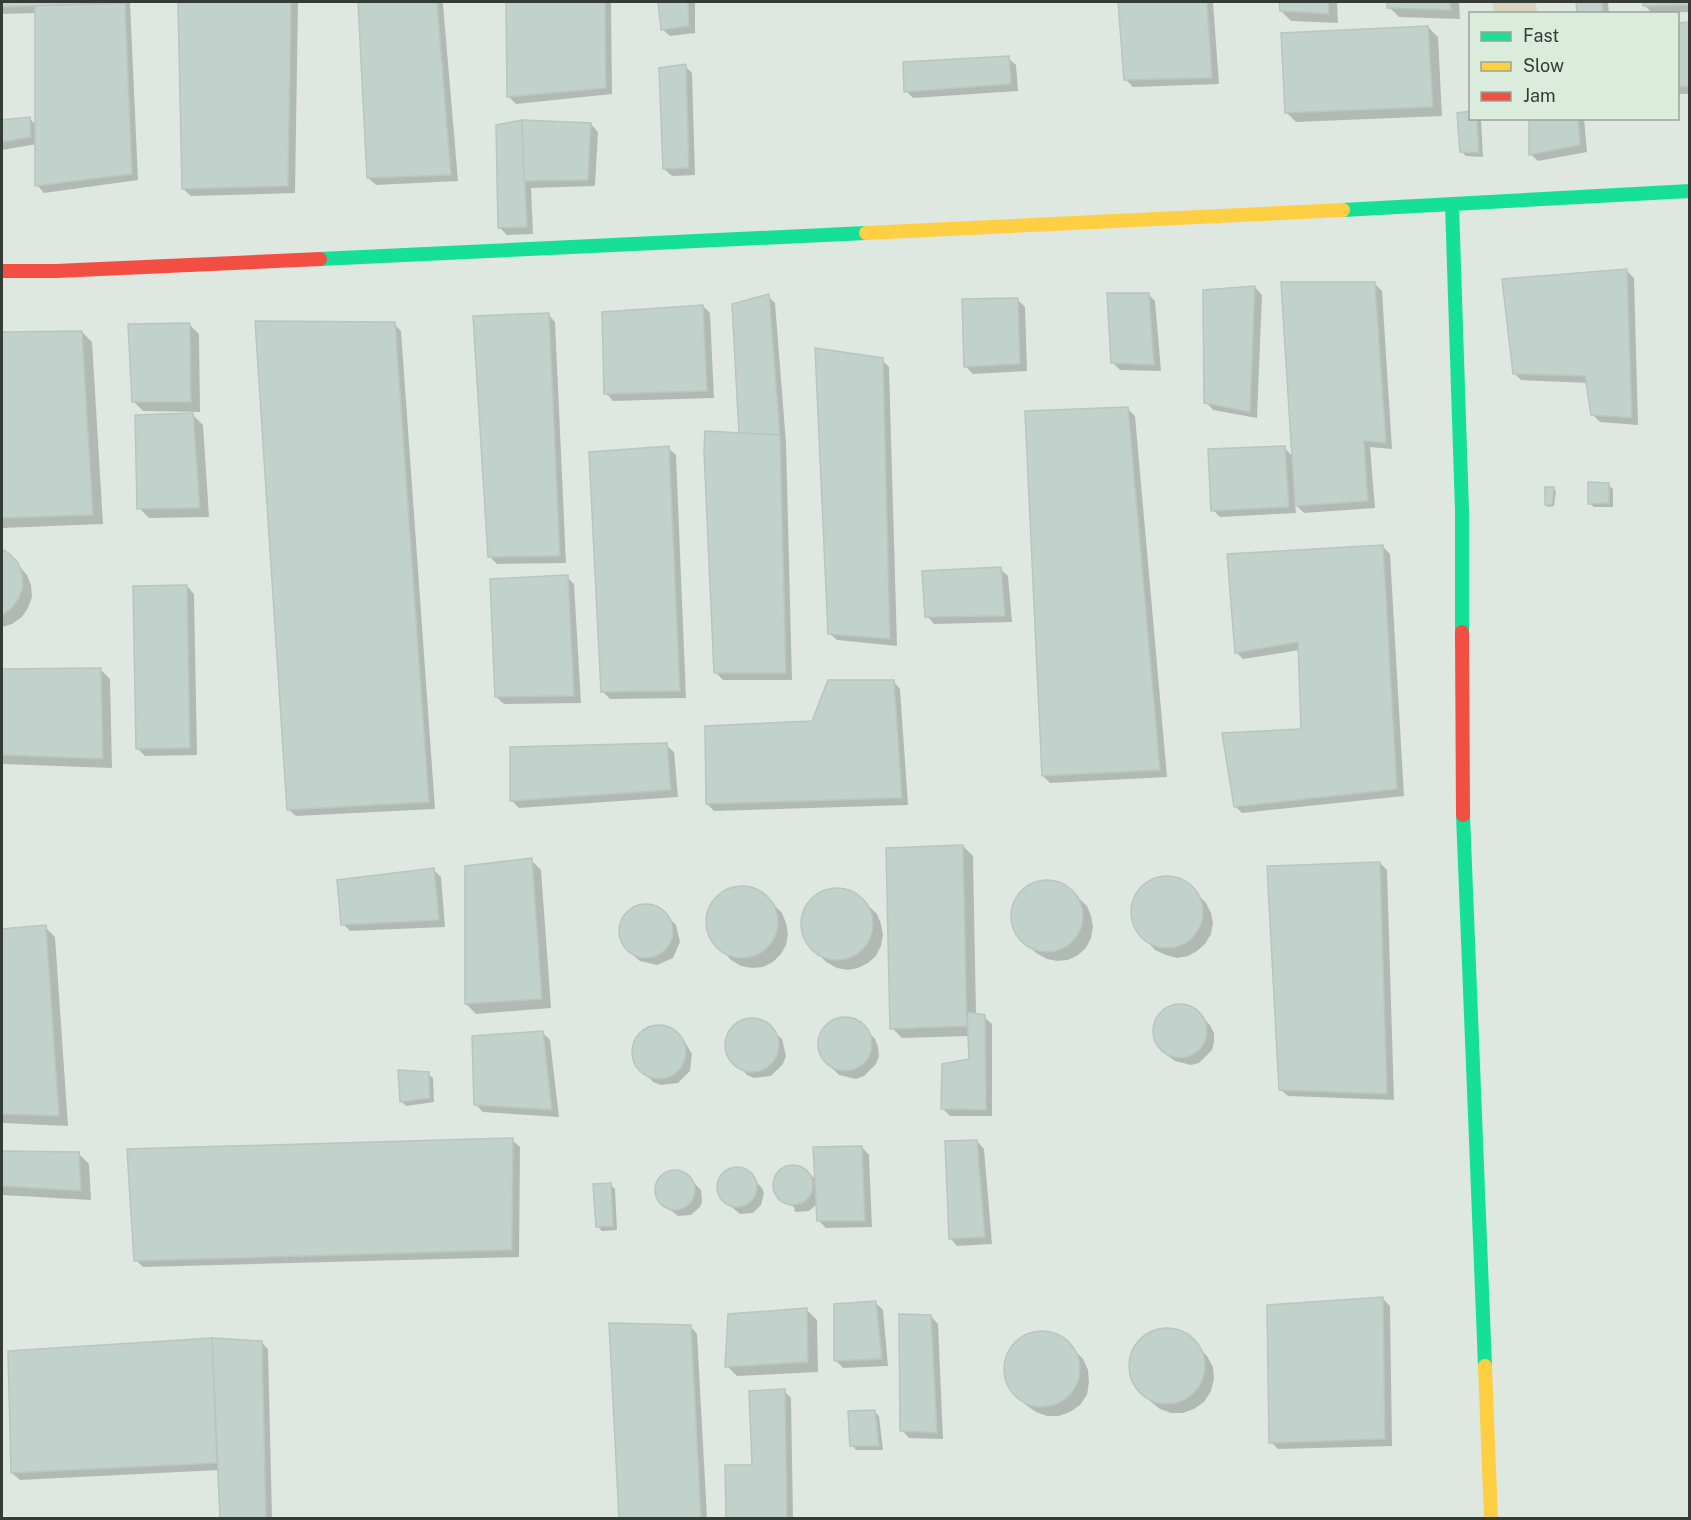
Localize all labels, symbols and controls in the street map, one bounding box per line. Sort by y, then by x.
legend [1469,12,1679,120]
text: Fast [1523,25,1559,46]
text: Slow [1523,55,1564,76]
text: Jam [1523,85,1556,106]

